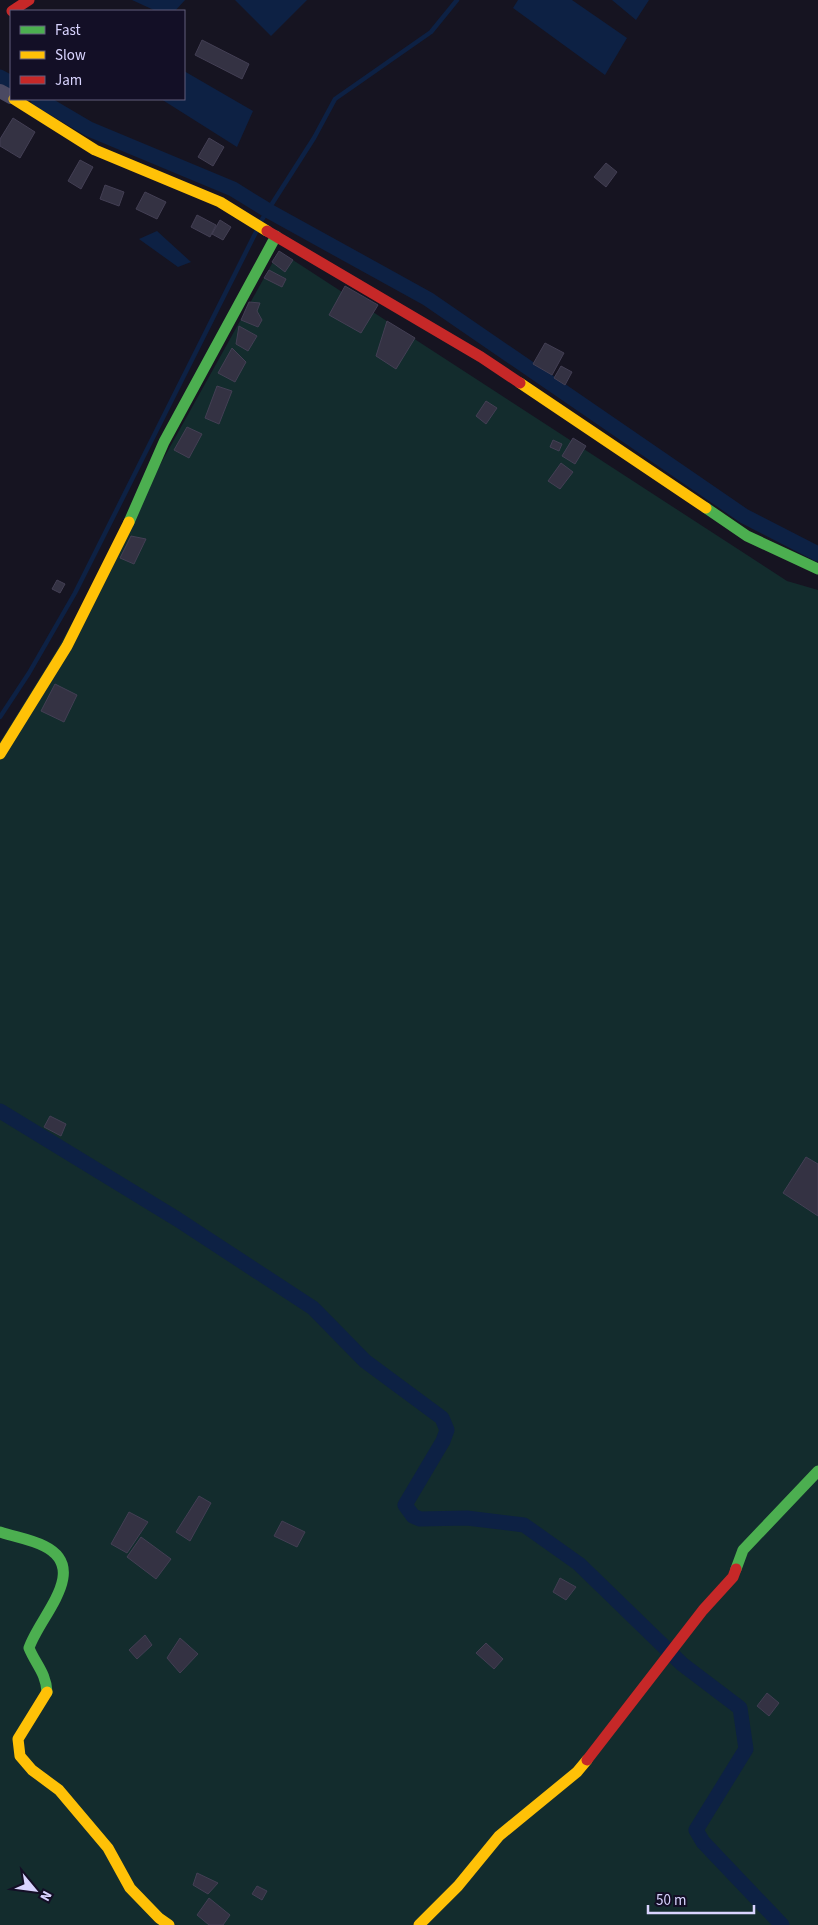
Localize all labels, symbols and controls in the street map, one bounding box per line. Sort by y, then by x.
legend [10,10,185,100]
text: Fast [55,20,81,41]
text: Slow [55,45,86,66]
text: Jam [55,70,82,91]
north arrow [10,1865,60,1915]
scale bar [648,1882,754,1914]
text: N [34,1887,56,1905]
text: 50 m [656,1890,686,1911]

